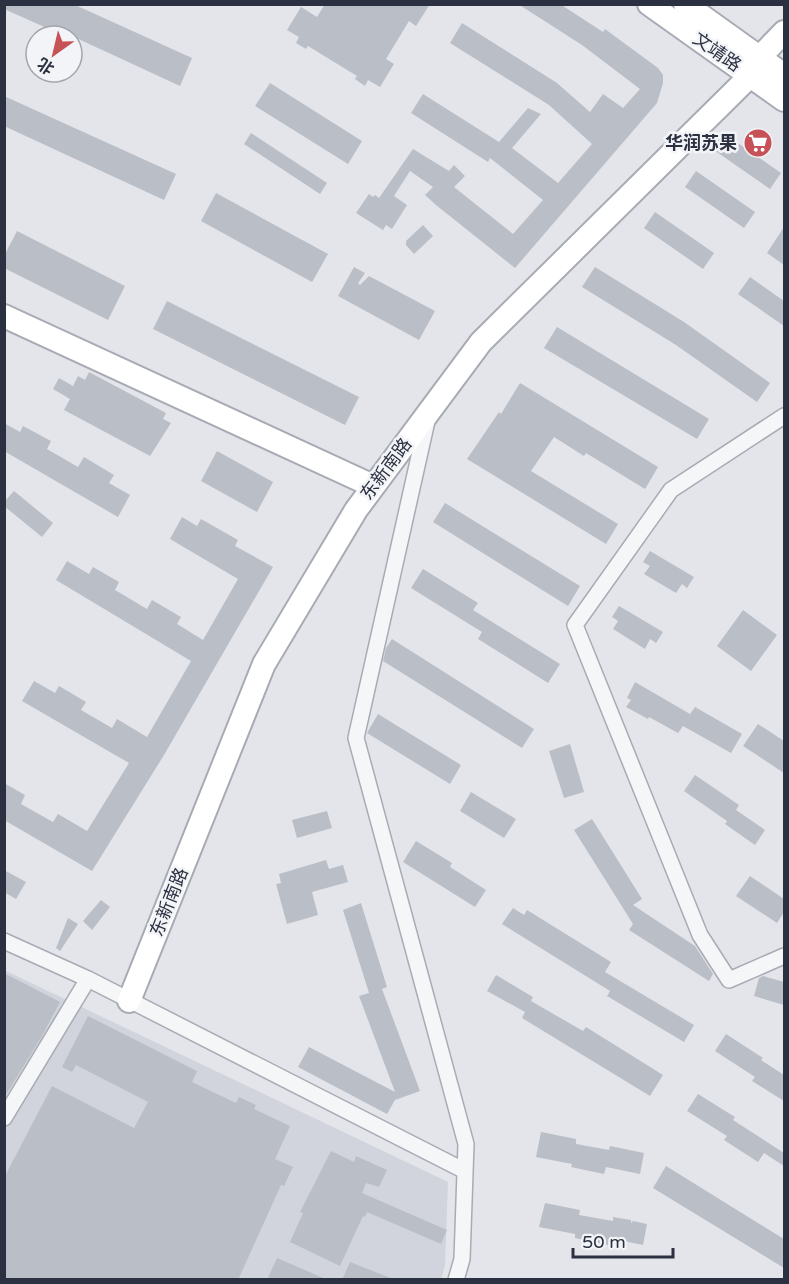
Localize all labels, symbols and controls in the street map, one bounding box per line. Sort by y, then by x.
north arrow [24,24,84,84]
street label: 文靖路 [689,28,745,76]
text: 北 [34,53,58,78]
supermarket icon: 华润苏果 [742,127,774,159]
place label: 华润苏果 [665,132,737,154]
street label: 东新南路 [356,434,416,504]
street label: 东新南路 [145,865,193,939]
scale bar [573,1221,674,1259]
text: 50 m [582,1231,626,1253]

